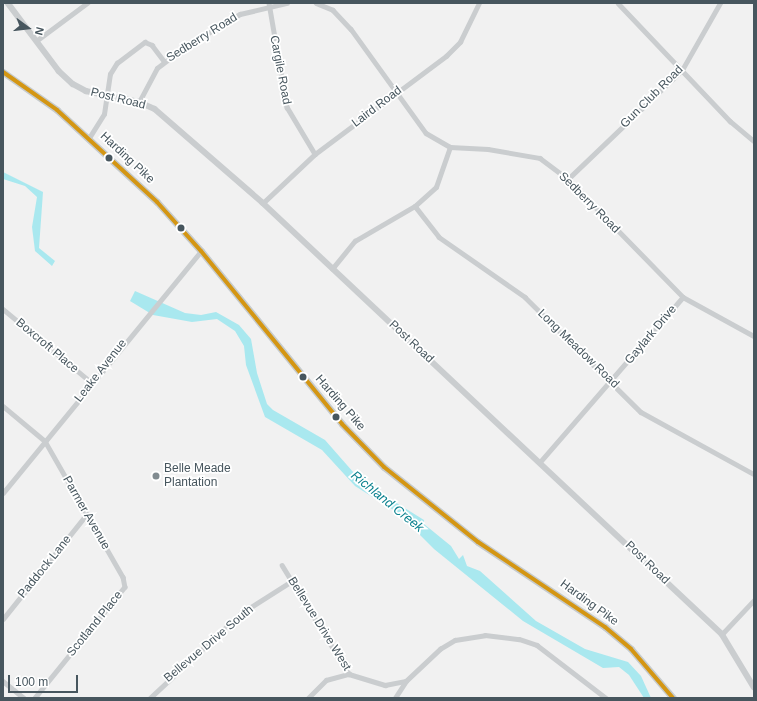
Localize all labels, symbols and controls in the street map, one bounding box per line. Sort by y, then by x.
north arrow [8,8,48,48]
street label: Sedberry Road [164,11,240,65]
text: N [33,26,46,36]
street label: Cargile Road [266,34,294,106]
street label: Gun Club Road [618,63,686,131]
street label: Laird Road [349,84,405,130]
street label: Post Road [89,85,147,113]
street label: Harding Pike [97,129,157,187]
unlabelled marker [104,153,114,163]
street label: Sedberry Road [555,169,623,237]
unlabelled marker [176,223,186,233]
street label: Gaylark Drive [622,303,680,367]
street label: Long Meadow Road [534,307,622,391]
street label: Boxcroft Place [13,316,81,376]
street label: Post Road [386,318,436,366]
street label: Leake Avenue [72,336,130,406]
unlabelled marker [298,372,308,382]
street label: Harding Pike [312,372,368,434]
unlabelled marker [331,412,341,422]
place label: Belle Meade Plantation [164,462,231,490]
water label: Richland Creek [348,468,426,536]
marker: Belle Meade Plantation [151,471,161,481]
street label: Parmer Avenue [59,473,113,553]
street label: Paddock Lane [15,533,75,601]
street label: Post Road [622,538,672,588]
street label: Bellevue Drive West [284,574,354,674]
street label: Harding Pike [557,577,621,629]
street label: Scotland Place [64,588,126,660]
street label: Bellevue Drive South [161,602,257,686]
scale bar [10,667,80,693]
text: 100 m [15,675,48,689]

